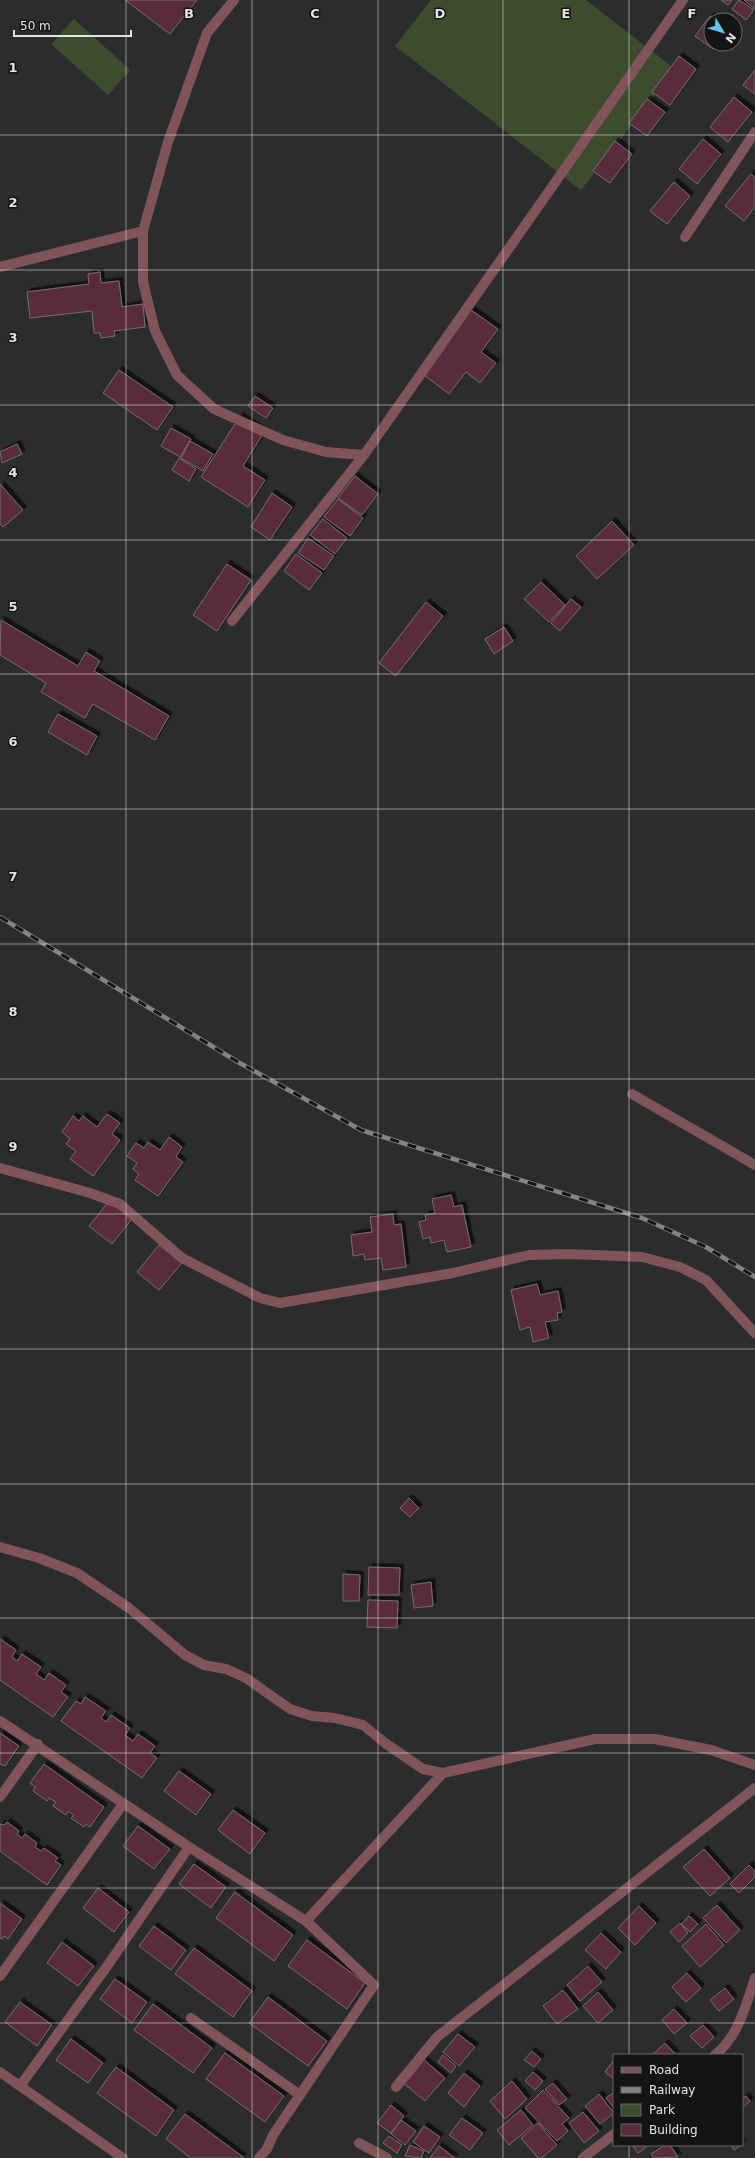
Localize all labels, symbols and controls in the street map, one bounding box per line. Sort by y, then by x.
text: B [184,6,194,21]
text: C [310,6,320,21]
text: D [435,6,446,21]
text: E [562,6,570,21]
text: F [688,6,696,21]
scale bar [14,12,131,38]
north arrow [703,12,743,52]
text: 50 m [20,19,51,33]
text: N [723,30,738,45]
text: 1 [8,60,18,75]
text: 2 [8,195,18,210]
text: 3 [8,330,18,345]
text: 4 [8,465,18,480]
text: 5 [8,599,18,614]
text: 6 [8,734,18,749]
text: 7 [8,869,18,884]
text: 8 [8,1004,18,1019]
text: 9 [8,1139,18,1154]
legend [613,2054,743,2146]
text: Road [649,2063,679,2077]
text: Railway [649,2083,695,2097]
text: Park [649,2103,675,2117]
text: Building [649,2123,698,2137]

